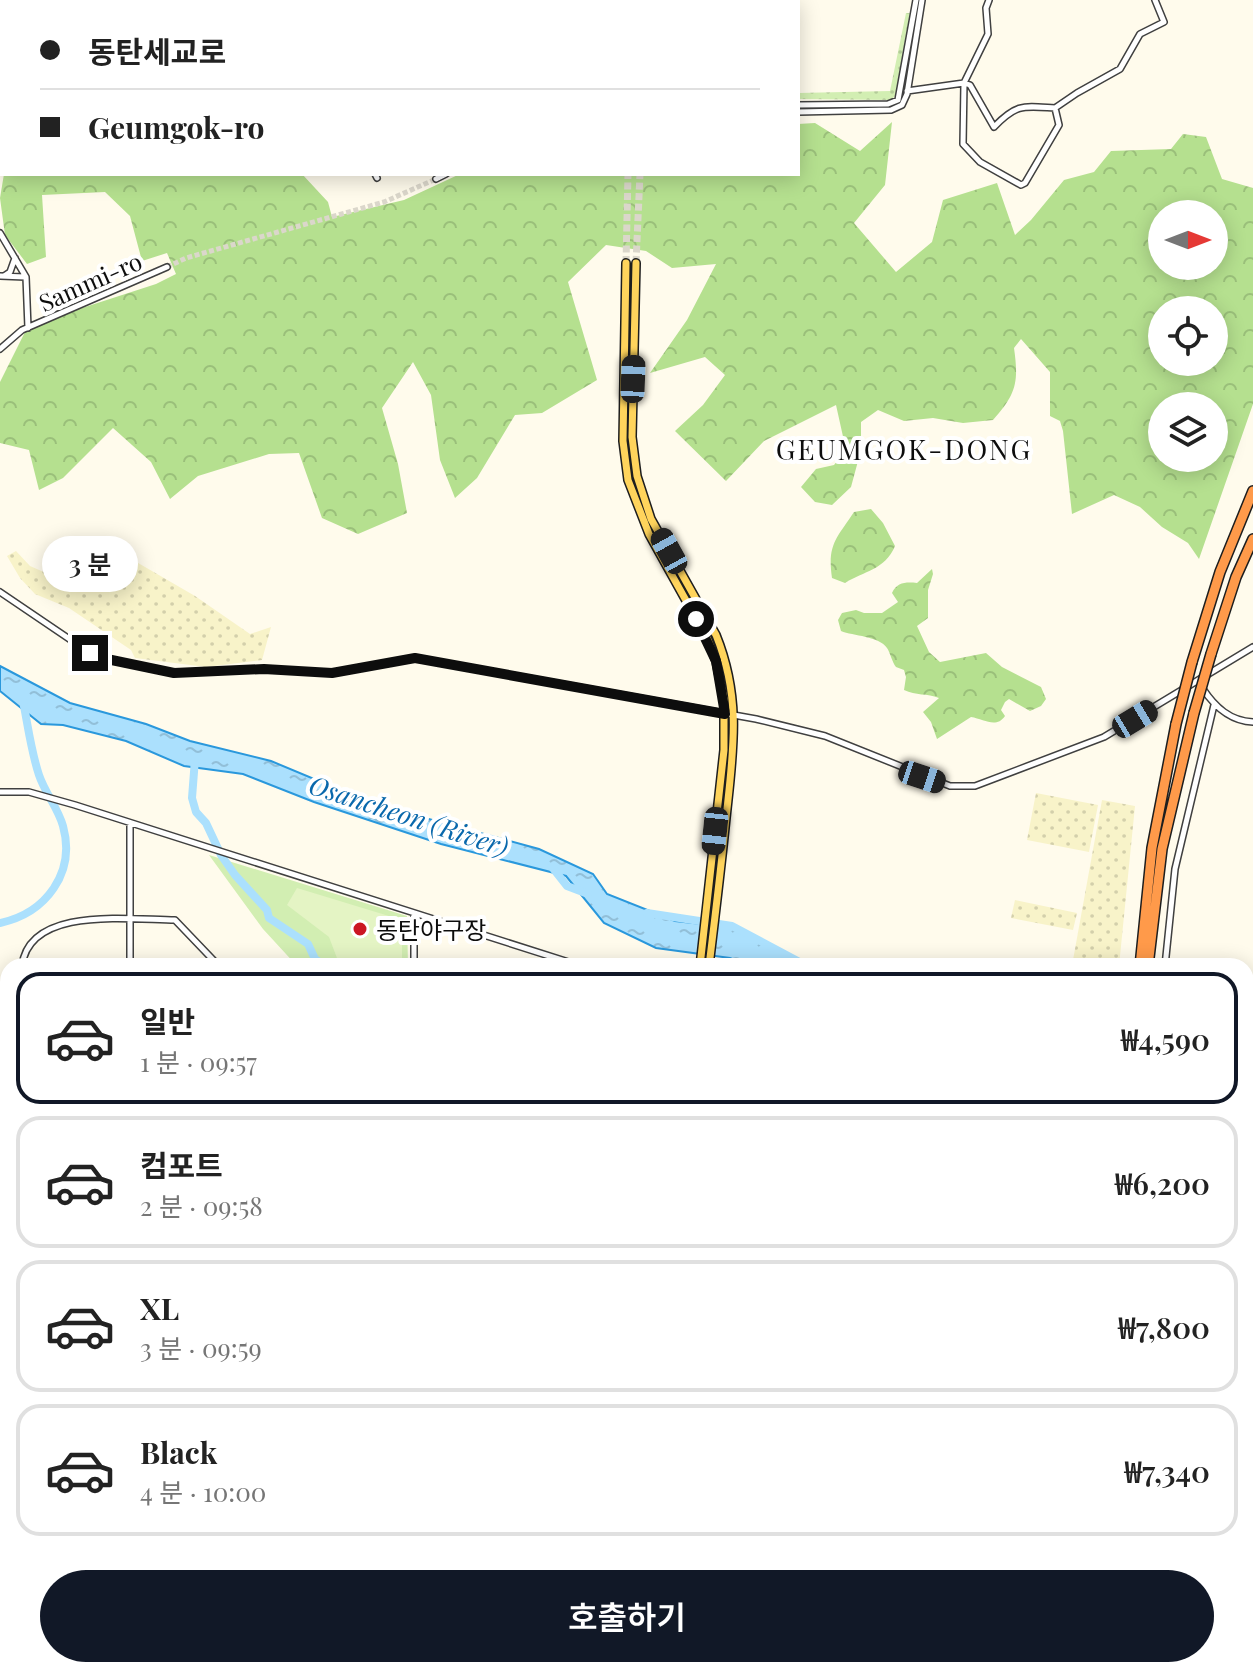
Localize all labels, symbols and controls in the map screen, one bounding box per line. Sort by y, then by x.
text: 동탄세교로 [88,31,226,71]
text: Geumgok-ro [88,107,264,147]
north arrow [1148,200,1228,280]
map controls [1148,200,1228,472]
street label: Sammi-ro [33,244,147,318]
button: locate [1148,296,1228,376]
car [620,355,646,403]
button: layers [1148,392,1228,472]
district label: GEUMGOK-DONG [776,430,1032,467]
car [647,524,691,578]
callout: 3 분 [42,537,138,593]
text: 3 분 [69,546,111,581]
route start [678,601,714,637]
route end [72,635,108,671]
car [1108,696,1162,742]
car [895,758,949,796]
water label: Osancheon (River) [305,766,513,864]
car [701,806,729,856]
place label: 동탄야구장 [376,913,486,945]
marker: 동탄야구장 [351,920,369,938]
text: 일반 [140,1001,195,1041]
icon: car [44,1002,116,1074]
text: ₩4,590 [1121,1019,1210,1059]
text: 1 분 · 09:57 [140,1044,257,1079]
text: 컴포트 [140,1145,223,1185]
icon: car [44,1146,116,1218]
text: ₩6,200 [1115,1163,1210,1203]
text: 2 분 · 09:58 [140,1188,263,1223]
text: XL [140,1288,179,1328]
icon: car [44,1290,116,1362]
text: ₩7,800 [1118,1307,1210,1347]
text: 3 분 · 09:59 [140,1330,262,1365]
text: Black [140,1432,217,1472]
icon: car [44,1434,116,1506]
text: ₩7,340 [1125,1451,1210,1491]
text: 4 분 · 10:00 [140,1474,266,1509]
button: 호출하기 [40,1570,1214,1662]

